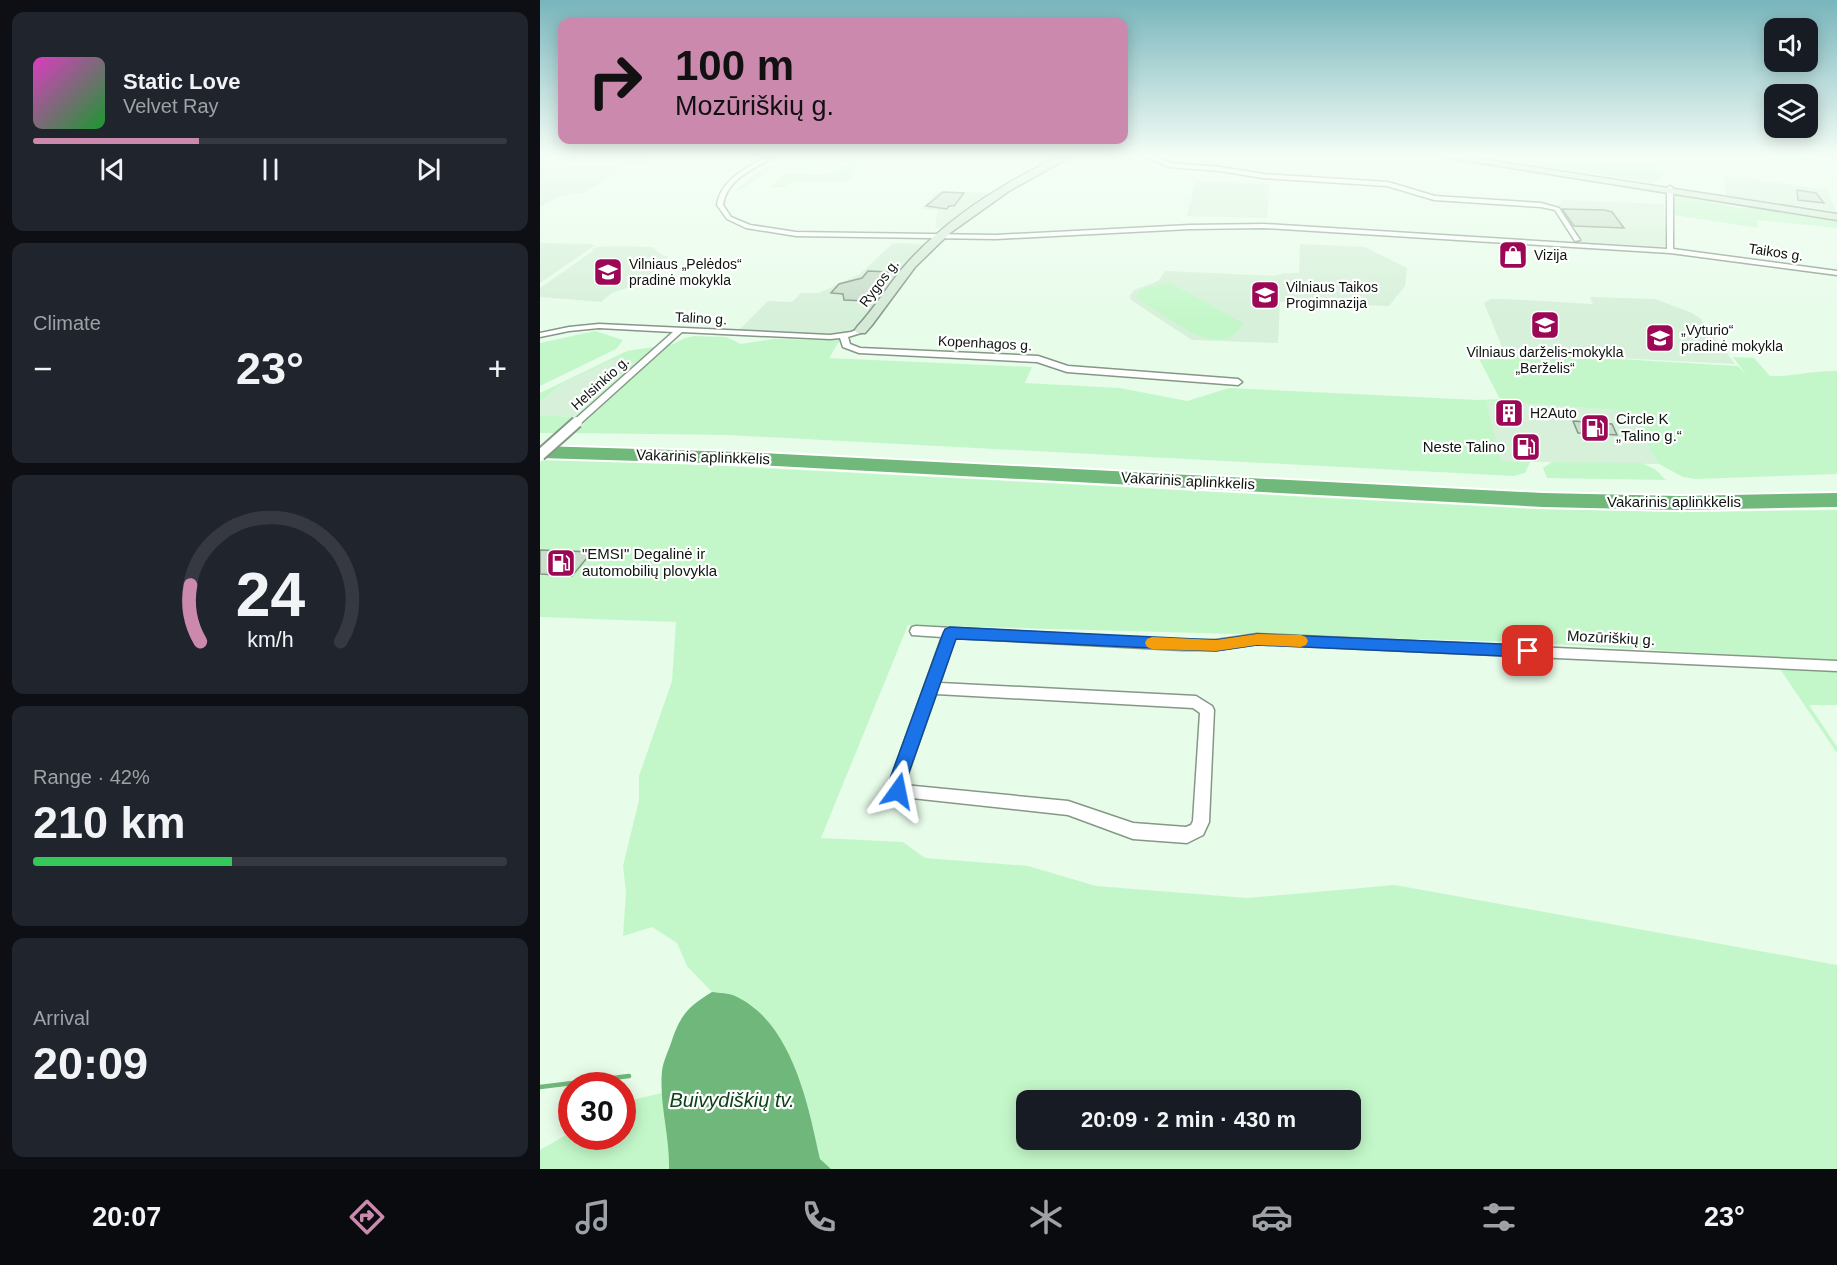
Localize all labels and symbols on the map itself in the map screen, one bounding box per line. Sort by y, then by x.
shop icon: Vizija [1497,239,1529,271]
street label: Taikos g. [1748,240,1804,264]
place label: Vizija [1534,247,1567,263]
school or university icon: Vilniaus „Pelėdos“ pradinė mokykla [592,256,624,288]
place label: Vilniaus „Pelėdos“ pradinė mokykla [629,256,742,288]
street label: Rygos g. [856,256,902,310]
school or university icon: Vilniaus Taikos Progimnazija [1249,279,1281,311]
place label: Vilniaus Taikos Progimnazija [1286,279,1378,311]
street label: Talino g. [675,309,727,327]
school or university icon: Vilniaus darželis-mokykla „Berželis“ [1529,309,1561,341]
school or university icon: „Vyturio“ pradinė mokykla [1644,322,1676,354]
place label: „Vyturio“ pradinė mokykla [1681,322,1783,354]
street label: Kopenhagos g. [938,333,1032,353]
place label: Vilniaus darželis-mokykla „Berželis“ [1467,344,1624,376]
street label: Helsinkio g. [568,353,632,413]
building icon: H2Auto [1493,397,1525,429]
place label: H2Auto [1530,405,1577,421]
place label: Circle K „Talino g.“ [1616,410,1682,444]
fuel station icon: Circle K „Talino g.“ [1579,412,1611,444]
fuel station icon: Neste Talino [1510,431,1542,463]
place label: Neste Talino [1423,438,1505,455]
street label: Vakarinis aplinkkelis [636,446,770,467]
street label: Vakarinis aplinkkelis [1121,469,1255,492]
street label: Vakarinis aplinkkelis [1607,493,1741,510]
place label: "EMSI" Degalinė ir automobilių plovykla [582,545,718,579]
fuel station icon: "EMSI" Degalinė ir automobilių plovykla [545,547,577,579]
pin [1502,625,1553,676]
street label: Mozūriškių g. [1566,627,1656,648]
position arrow [866,759,930,823]
speed limit sign: 30 [558,1072,636,1150]
water label: Buivydiškių tv. [669,1089,795,1111]

